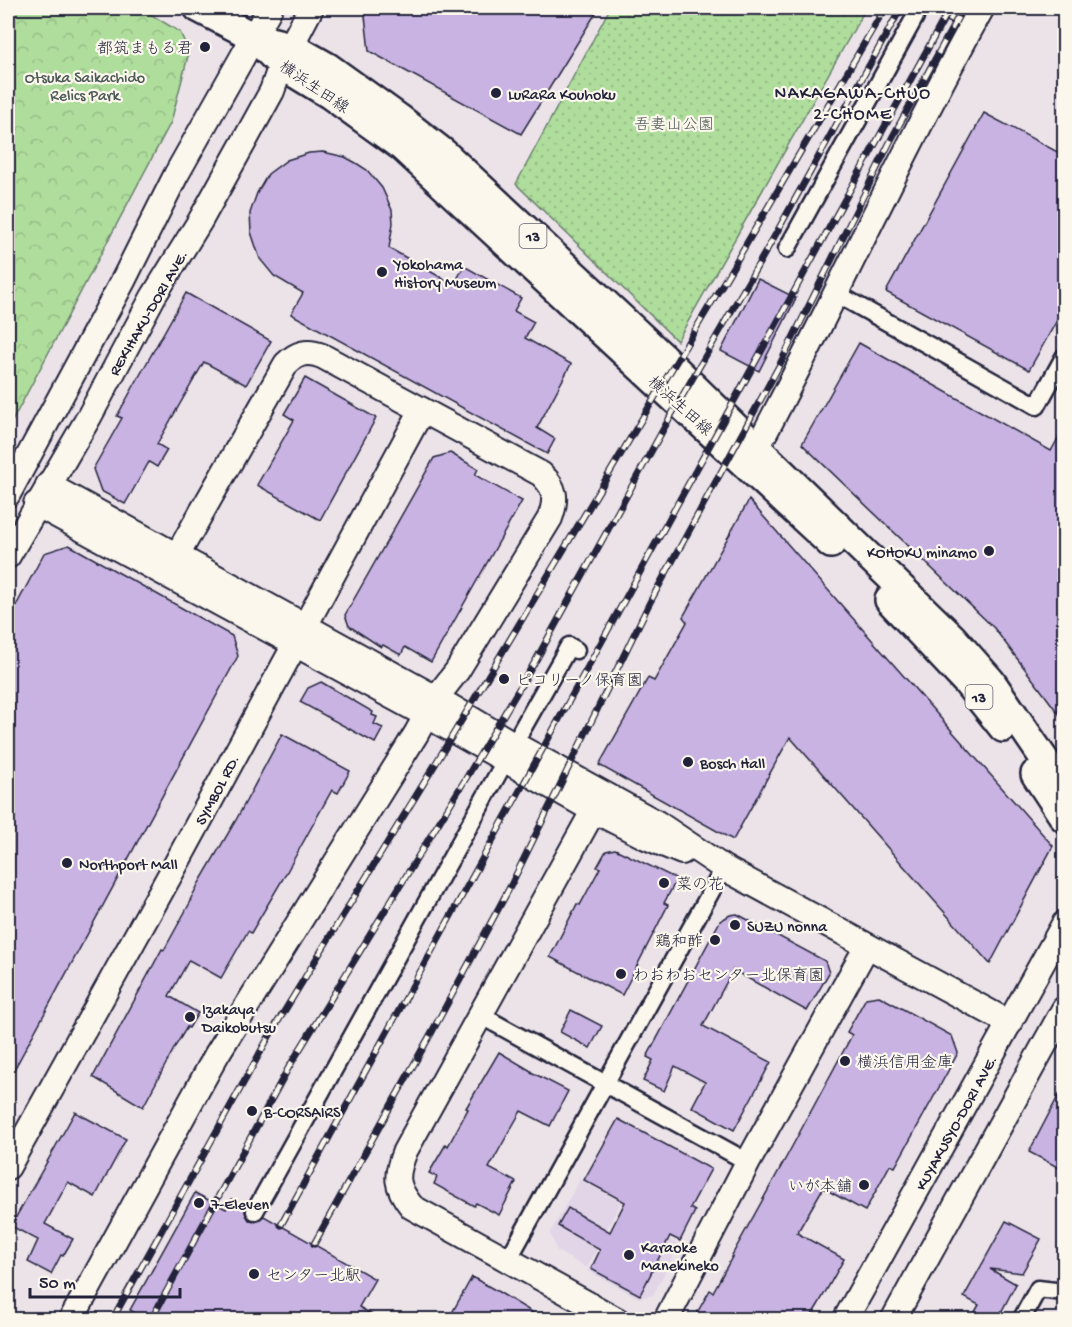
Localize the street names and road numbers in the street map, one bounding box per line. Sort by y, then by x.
street label: 横浜生田線 [275,57,353,119]
road number: 13 [520,224,546,248]
street label: REKIHAKU-DORI AVE. [106,247,194,380]
street label: 横浜生田線 [643,372,716,441]
road number: 13 [966,685,992,709]
street label: SYMBOL RD. [193,752,246,829]
street label: KUYAKUSYO-DORI AVE. [913,1053,1003,1195]

